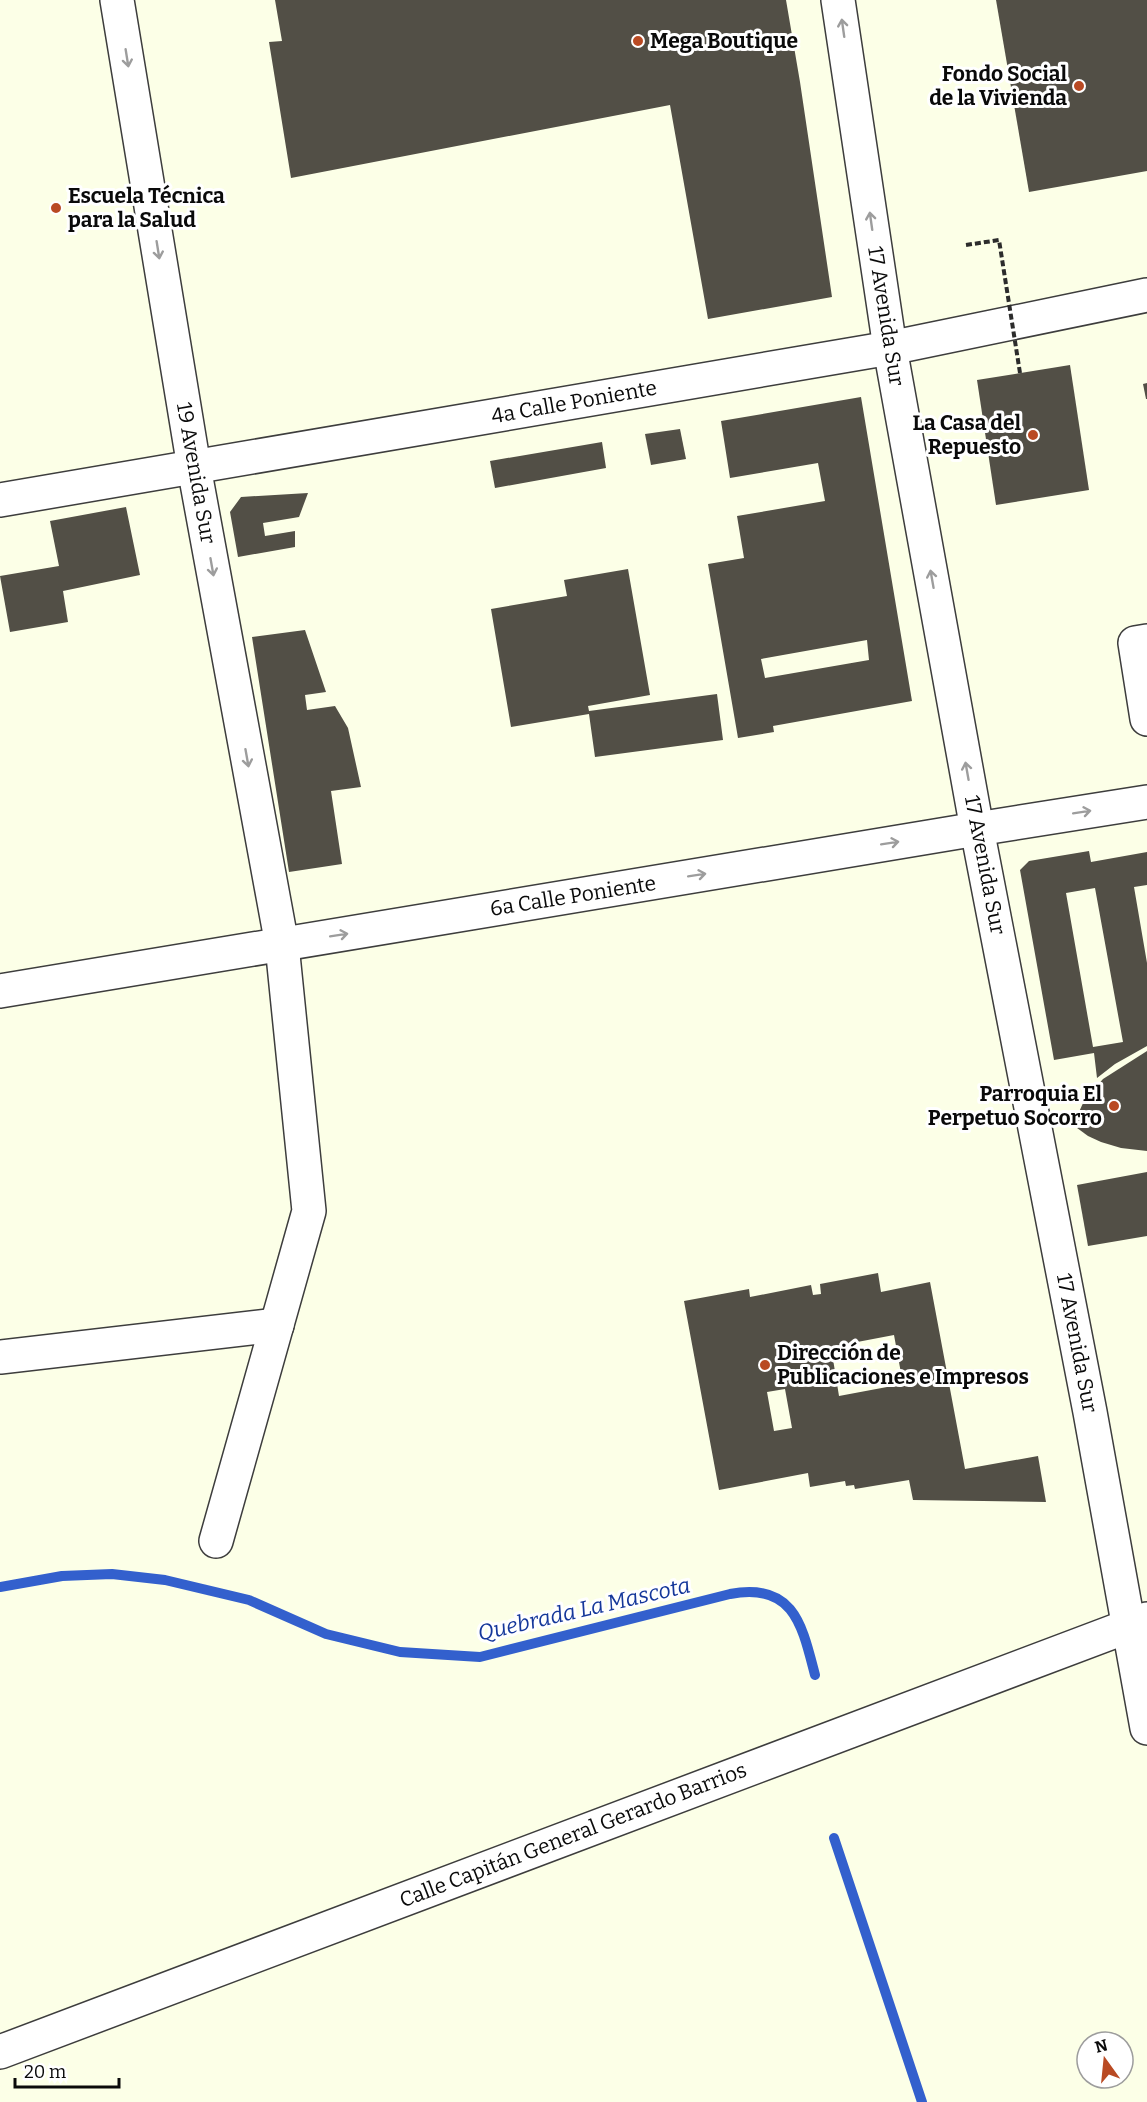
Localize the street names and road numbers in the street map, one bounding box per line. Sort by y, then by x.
street label: 17 Avenida Sur [862,244,910,388]
street label: 4a Calle Poniente [489,375,659,429]
street label: 19 Avenida Sur [171,400,221,546]
street label: 17 Avenida Sur [959,793,1011,937]
street label: 6a Calle Poniente [488,870,658,922]
street label: 17 Avenida Sur [1051,1271,1103,1415]
street label: Calle Capitán General Gerardo Barrios [396,1757,750,1913]

